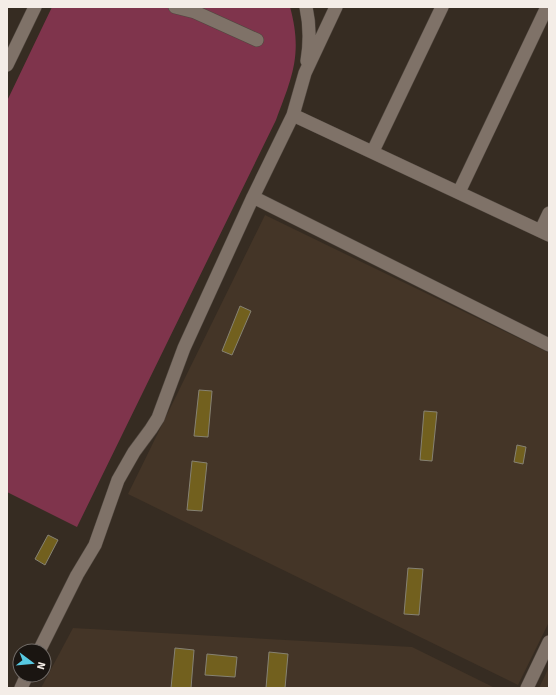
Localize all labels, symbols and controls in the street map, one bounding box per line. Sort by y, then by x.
north arrow [12,643,52,683]
text: N [33,660,49,671]

